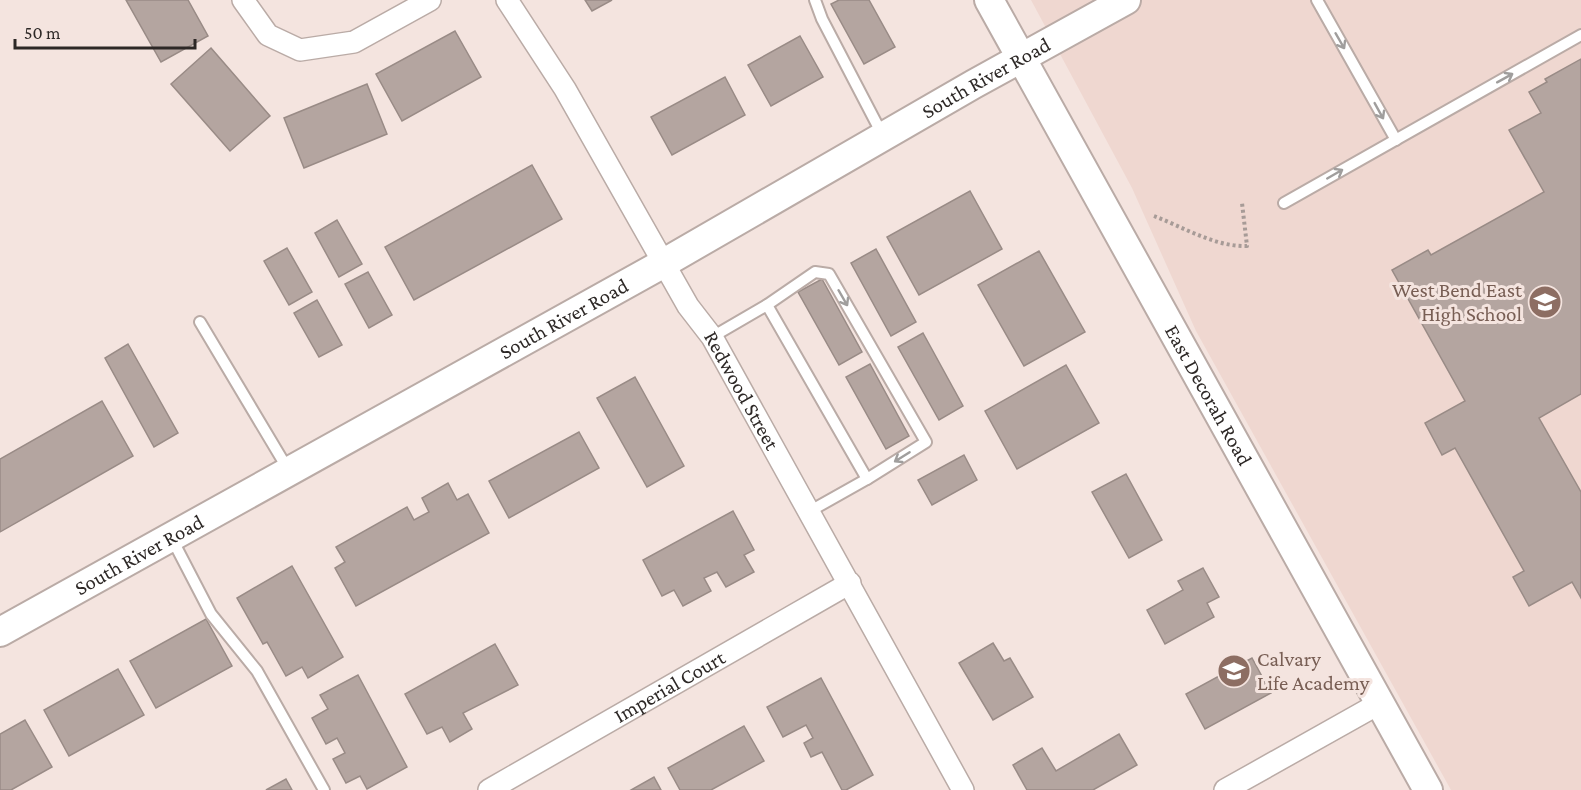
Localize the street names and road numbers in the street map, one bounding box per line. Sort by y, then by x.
street label: South River Road [917,32,1054,124]
street label: South River Road [495,273,632,364]
street label: East Decorah Road [1160,321,1257,470]
street label: Redwood Street [699,327,785,455]
street label: South River Road [70,509,208,600]
street label: Imperial Court [610,645,730,728]

